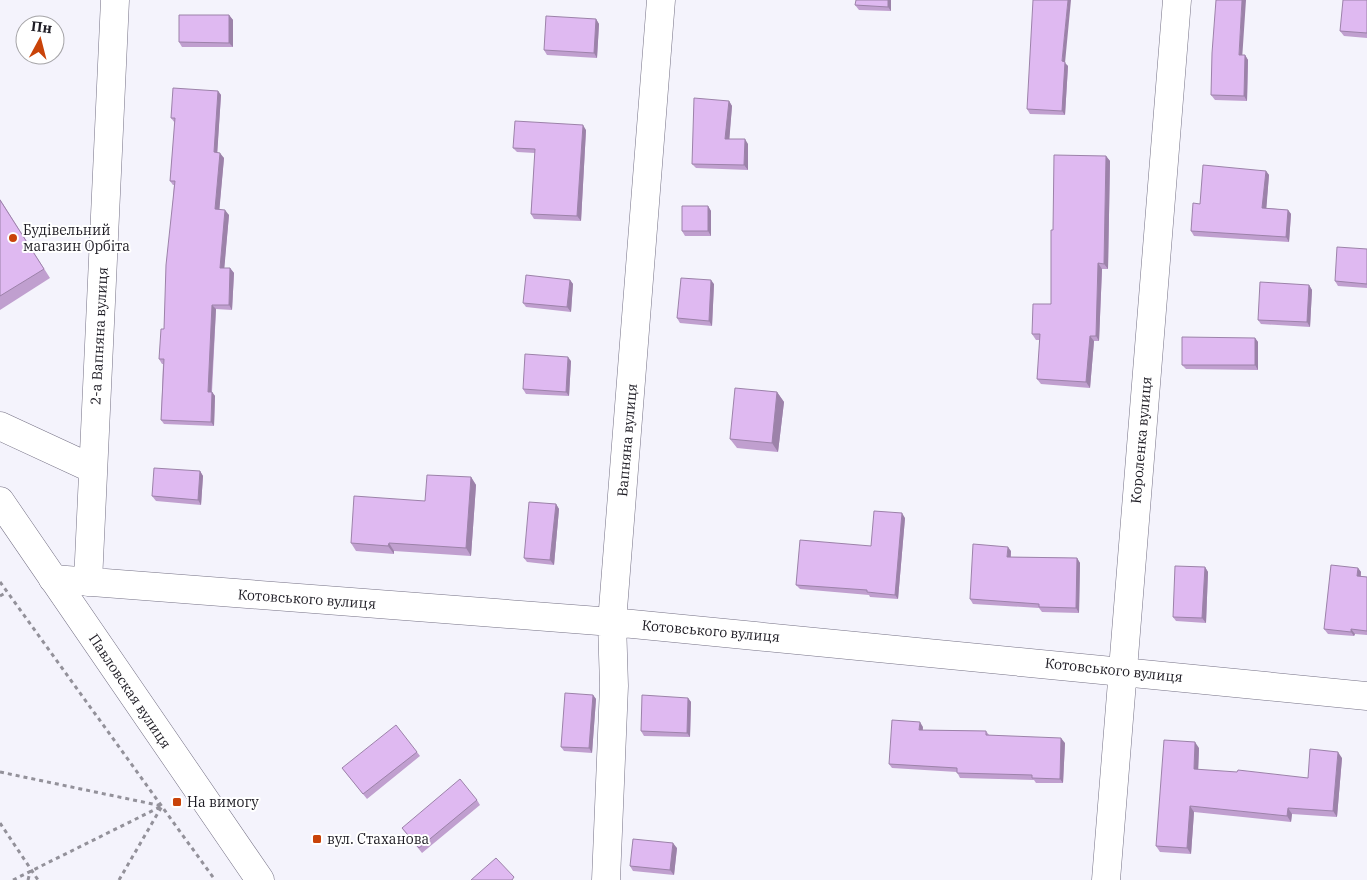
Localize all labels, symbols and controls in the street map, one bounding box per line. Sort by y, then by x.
north arrow [15,15,65,65]
text: Пн [30,17,53,37]
place label: Будівельний магазин Орбіта [23,221,130,255]
marker: Будівельний магазин Орбіта [7,232,19,244]
street label: 2-а Вапняна вулиця [86,266,112,406]
street label: Короленка вулиця [1126,376,1156,504]
street label: Вапняна вулиця [613,383,641,497]
street label: Котовського вулиця [237,585,377,613]
street label: Котовського вулиця [641,616,781,646]
street label: Павловская вулиця [85,630,175,752]
street label: Котовського вулиця [1044,654,1184,686]
place label: На вимогу [187,793,259,811]
marker: На вимогу [171,796,183,808]
place label: вул. Стаханова [327,830,430,848]
marker: вул. Стаханова [311,833,323,845]

